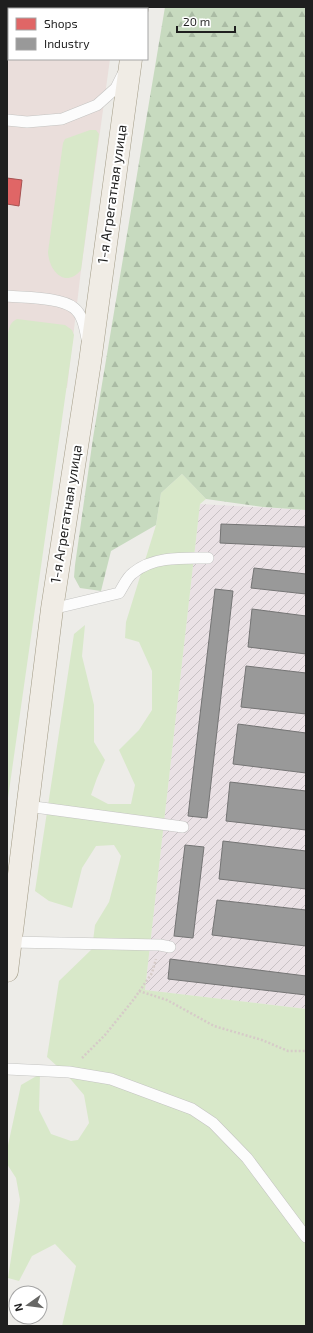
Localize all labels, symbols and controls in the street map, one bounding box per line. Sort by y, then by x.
legend [8,8,148,60]
scale bar [177,8,235,34]
text: 20 m [183,14,210,28]
text: Shops [44,16,78,30]
text: Industry [44,36,90,50]
street label: 1-я Агрегатная улица [93,123,130,265]
street label: 1-я Агрегатная улица [46,443,85,585]
north arrow [8,1285,48,1325]
text: N [11,1302,25,1313]

